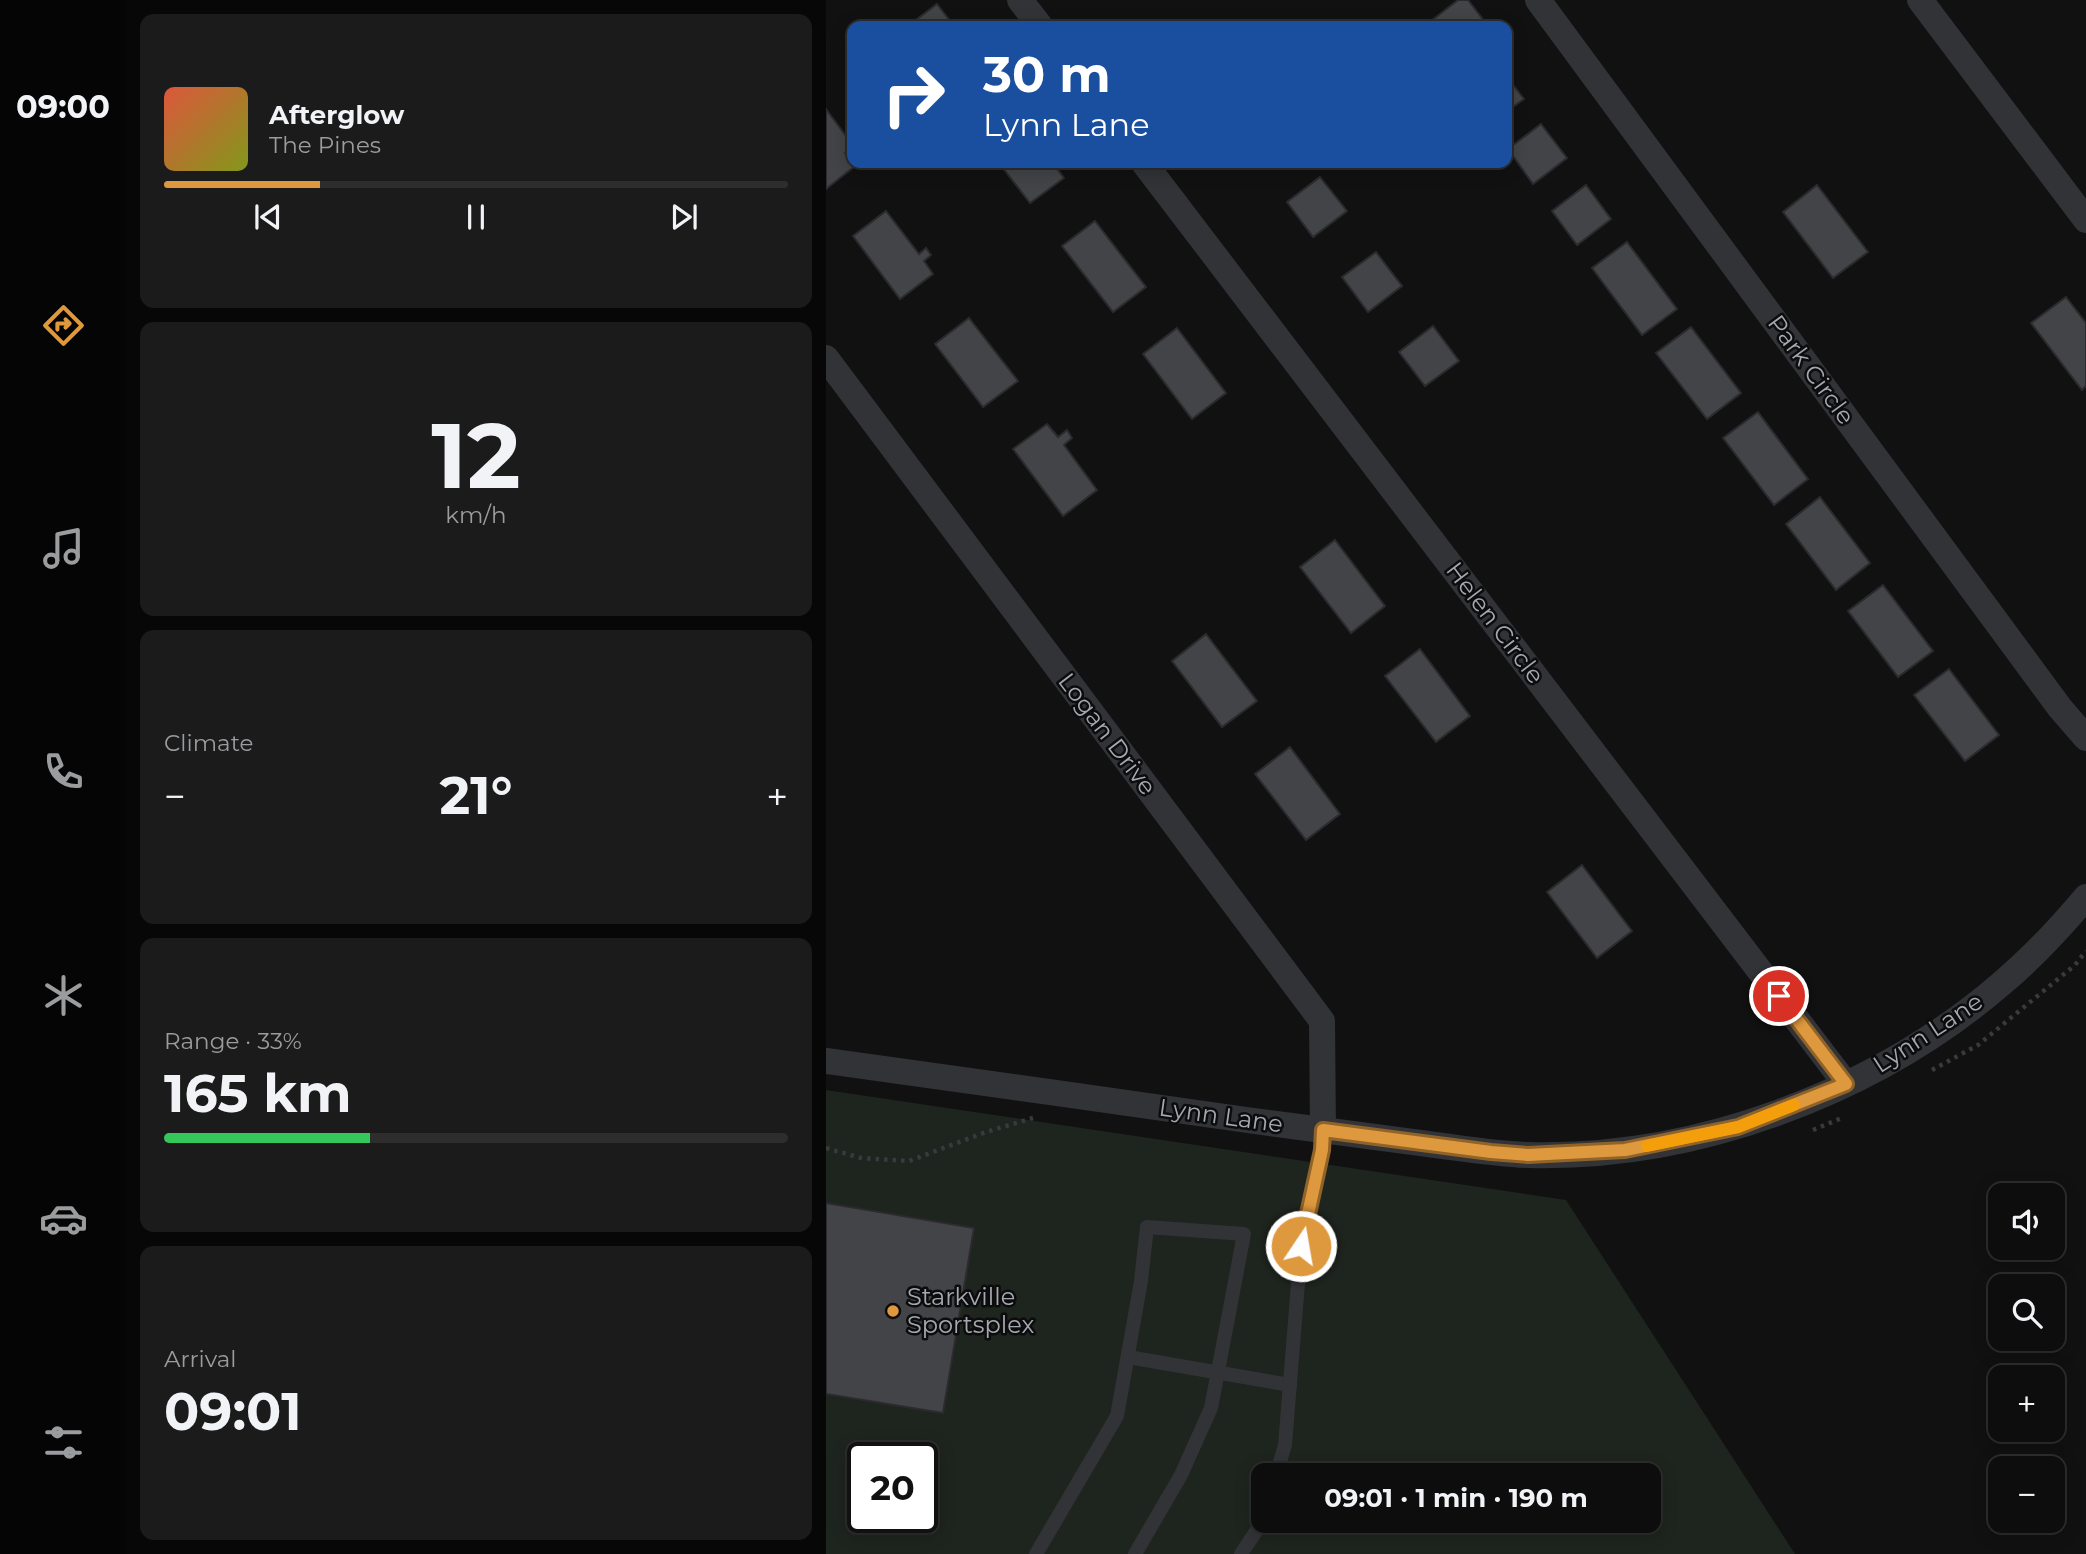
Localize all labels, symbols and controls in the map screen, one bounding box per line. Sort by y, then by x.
text: 30 m [983,45,1111,104]
icon: right [868,49,959,140]
text: 09:00 [16,87,110,126]
text: Afterglow [269,99,404,131]
text: Lynn Lane [983,105,1150,144]
text: The Pines [269,131,381,159]
icon: previous [249,198,287,236]
icon: pause [457,198,495,236]
icon: next [665,198,703,236]
icon: directions [39,301,88,350]
street label: Park Circle [1762,309,1861,430]
text: 12 [431,400,521,511]
text: km/h [445,501,507,529]
icon: music [39,524,88,573]
street label: Helen Circle [1440,556,1550,689]
street label: Logan Drive [1052,667,1163,800]
text: Climate [164,729,253,757]
icon: phone [39,747,88,796]
text: 21° [440,764,512,827]
text: − [164,773,186,820]
text: + [766,773,788,820]
pin [1749,966,1809,1026]
icon: climate [39,971,88,1020]
icon: arrive [1760,977,1798,1015]
street label: Lynn Lane [1867,986,1988,1079]
text: Range · 33% [164,1027,302,1055]
text: 165 km [164,1062,352,1125]
street label: Lynn Lane [1157,1092,1285,1139]
map controls [1988,1183,2065,1533]
button: sound [1988,1183,2065,1260]
icon: car [39,1194,88,1243]
position arrow [1264,1209,1338,1283]
button: search [1988,1274,2065,1351]
place label: Starkville Sportsplex [907,1282,1034,1339]
marker: Starkville Sportsplex [885,1303,901,1319]
text: Arrival [164,1345,237,1373]
button: + [1988,1365,2065,1442]
text: 09:01 [164,1380,302,1443]
icon: filters [39,1418,88,1467]
speed limit sign: 20 [847,1442,938,1533]
button: − [1988,1456,2065,1533]
text: 09:01 · 1 min · 190 m [1324,1482,1588,1514]

